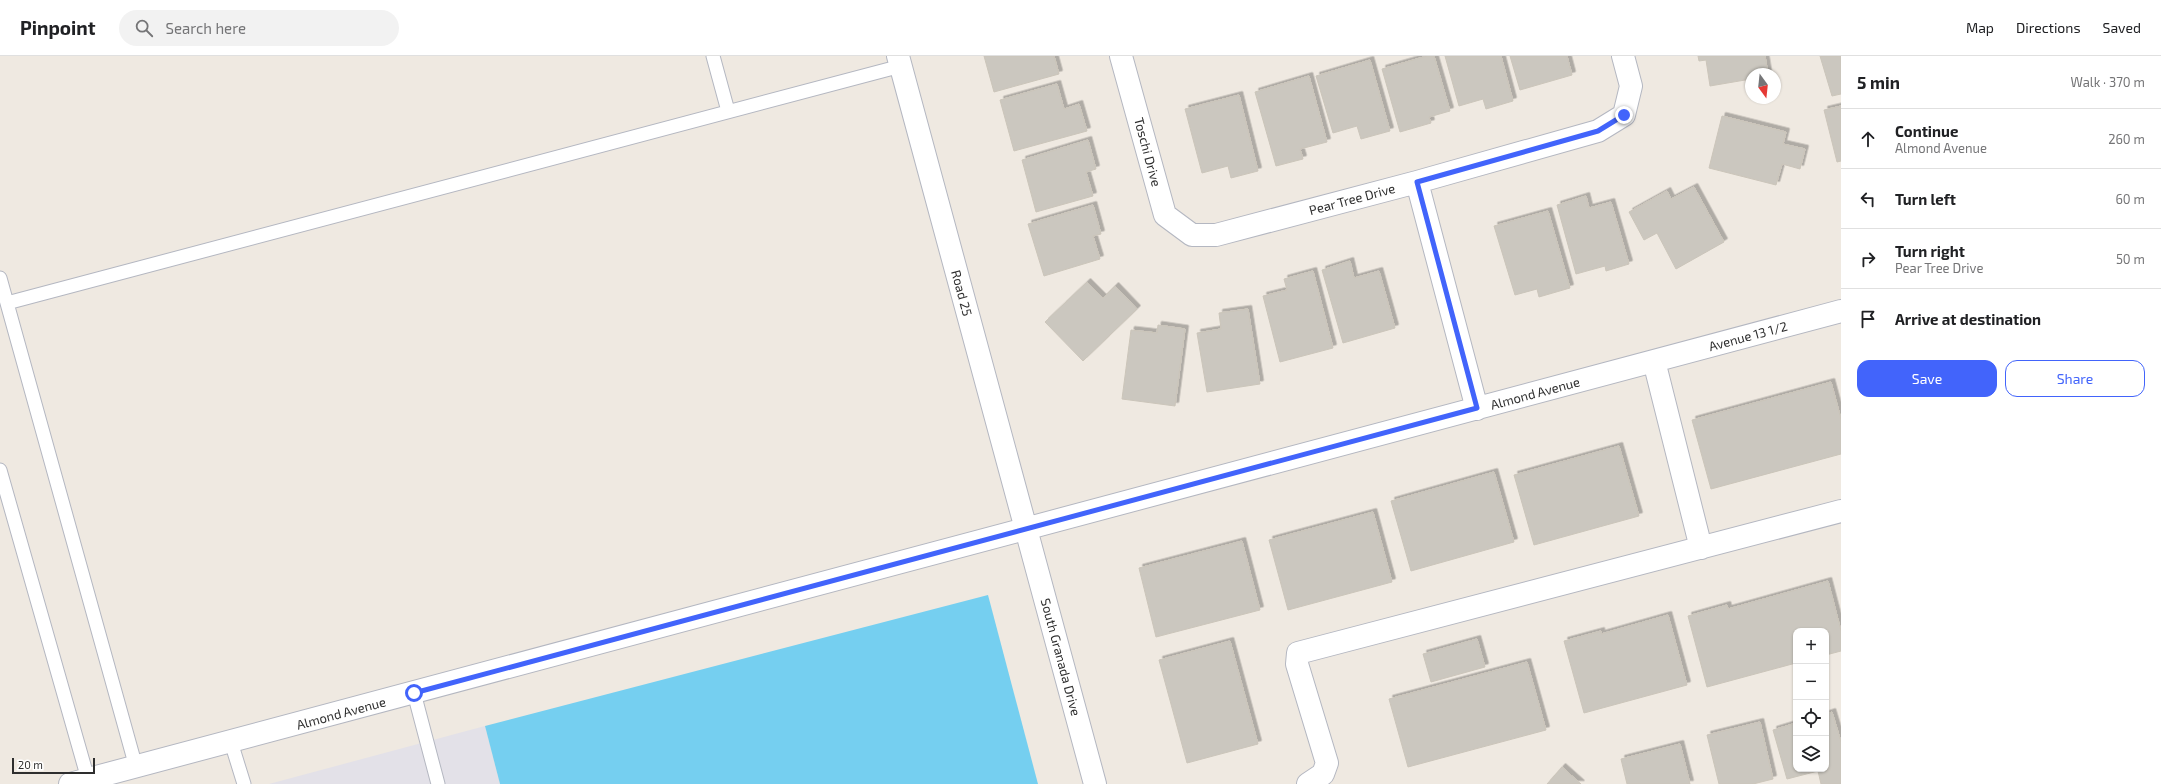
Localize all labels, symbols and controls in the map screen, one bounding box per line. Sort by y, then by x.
search box [119,10,399,46]
text: Pinpoint [20,16,95,39]
icon: search [133,17,155,39]
text: Search here [165,19,246,37]
text: Map [1966,19,1994,36]
text: Directions [2016,19,2081,36]
text: Saved [2103,19,2141,36]
north arrow [1745,68,1781,104]
text: 5 min [1857,72,1900,92]
text: Walk · 370 m [2070,74,2145,90]
route end [1615,106,1633,124]
street label: Toschi Drive [1131,116,1165,188]
text: Continue [1895,122,1958,140]
icon: ahead [1857,128,1879,150]
text: 260 m [2108,131,2145,147]
text: Almond Avenue [1895,140,1987,156]
street label: Pear Tree Drive [1307,180,1397,218]
icon: left [1857,188,1879,210]
text: Turn left [1895,190,1956,208]
text: 60 m [2115,191,2145,207]
text: Turn right [1895,242,1965,260]
icon: right [1857,248,1879,270]
text: 50 m [2116,251,2145,267]
text: Pear Tree Drive [1895,260,1983,276]
street label: Road 25 [948,268,976,318]
icon: arrive [1857,308,1879,330]
text: Arrive at destination [1895,310,2041,328]
street label: Avenue 13 1/2 [1707,318,1789,354]
button: Save [1857,360,1997,397]
button: Share [2005,360,2145,397]
street label: Almond Avenue [1489,373,1581,413]
street label: South Granada Drive [1038,596,1084,718]
map controls [1793,628,1829,772]
button: + [1793,628,1829,664]
button: − [1793,664,1829,700]
route start [405,684,423,702]
street label: Almond Avenue [295,693,387,733]
button: locate [1793,700,1829,736]
button: layers [1793,736,1829,772]
scale bar [12,756,95,775]
text: 20 m [18,758,43,771]

